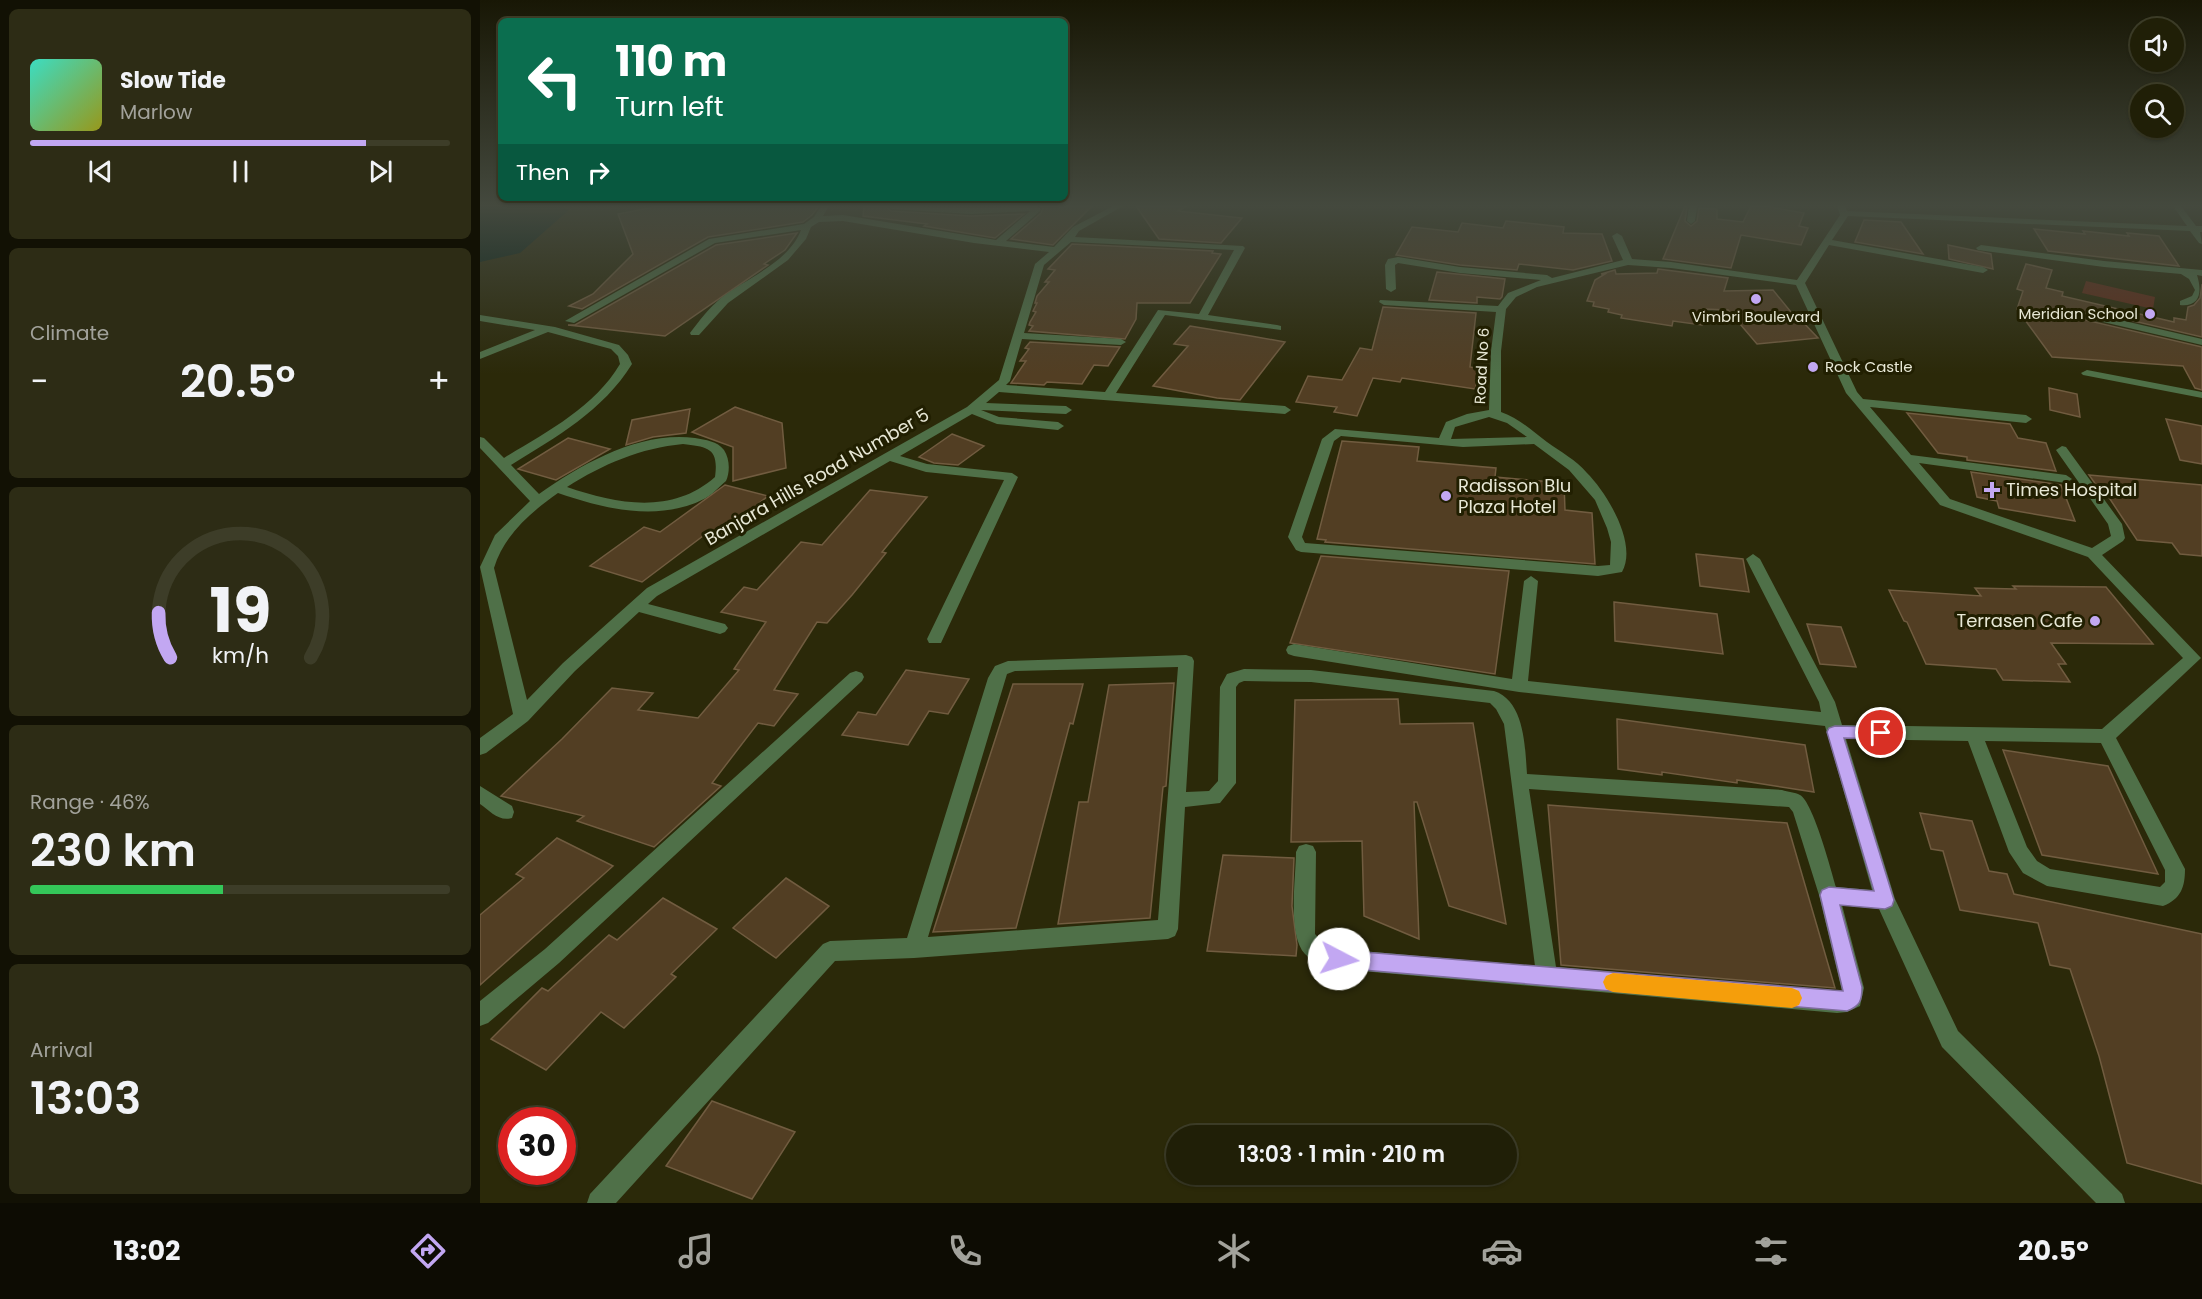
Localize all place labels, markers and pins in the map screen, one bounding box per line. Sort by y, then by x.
marker: Vimbri Boulevard [1749,292,1763,306]
place label: Meridian School [2019,303,2138,324]
place label: Vimbri Boulevard [1692,306,1820,327]
marker: Meridian School [2143,307,2157,321]
place label: Rock Castle [1825,356,1913,377]
marker: Rock Castle [1806,360,1820,374]
place label: Radisson Blu Plaza Hotel [1458,473,1571,519]
place label: Times Hospital [2006,477,2137,502]
marker: Times Hospital [1983,481,2001,499]
marker: Radisson Blu Plaza Hotel [1439,489,1453,503]
place label: Terrasen Cafe [1956,608,2083,633]
marker: Terrasen Cafe [2088,614,2102,628]
pin [1855,707,1906,758]

